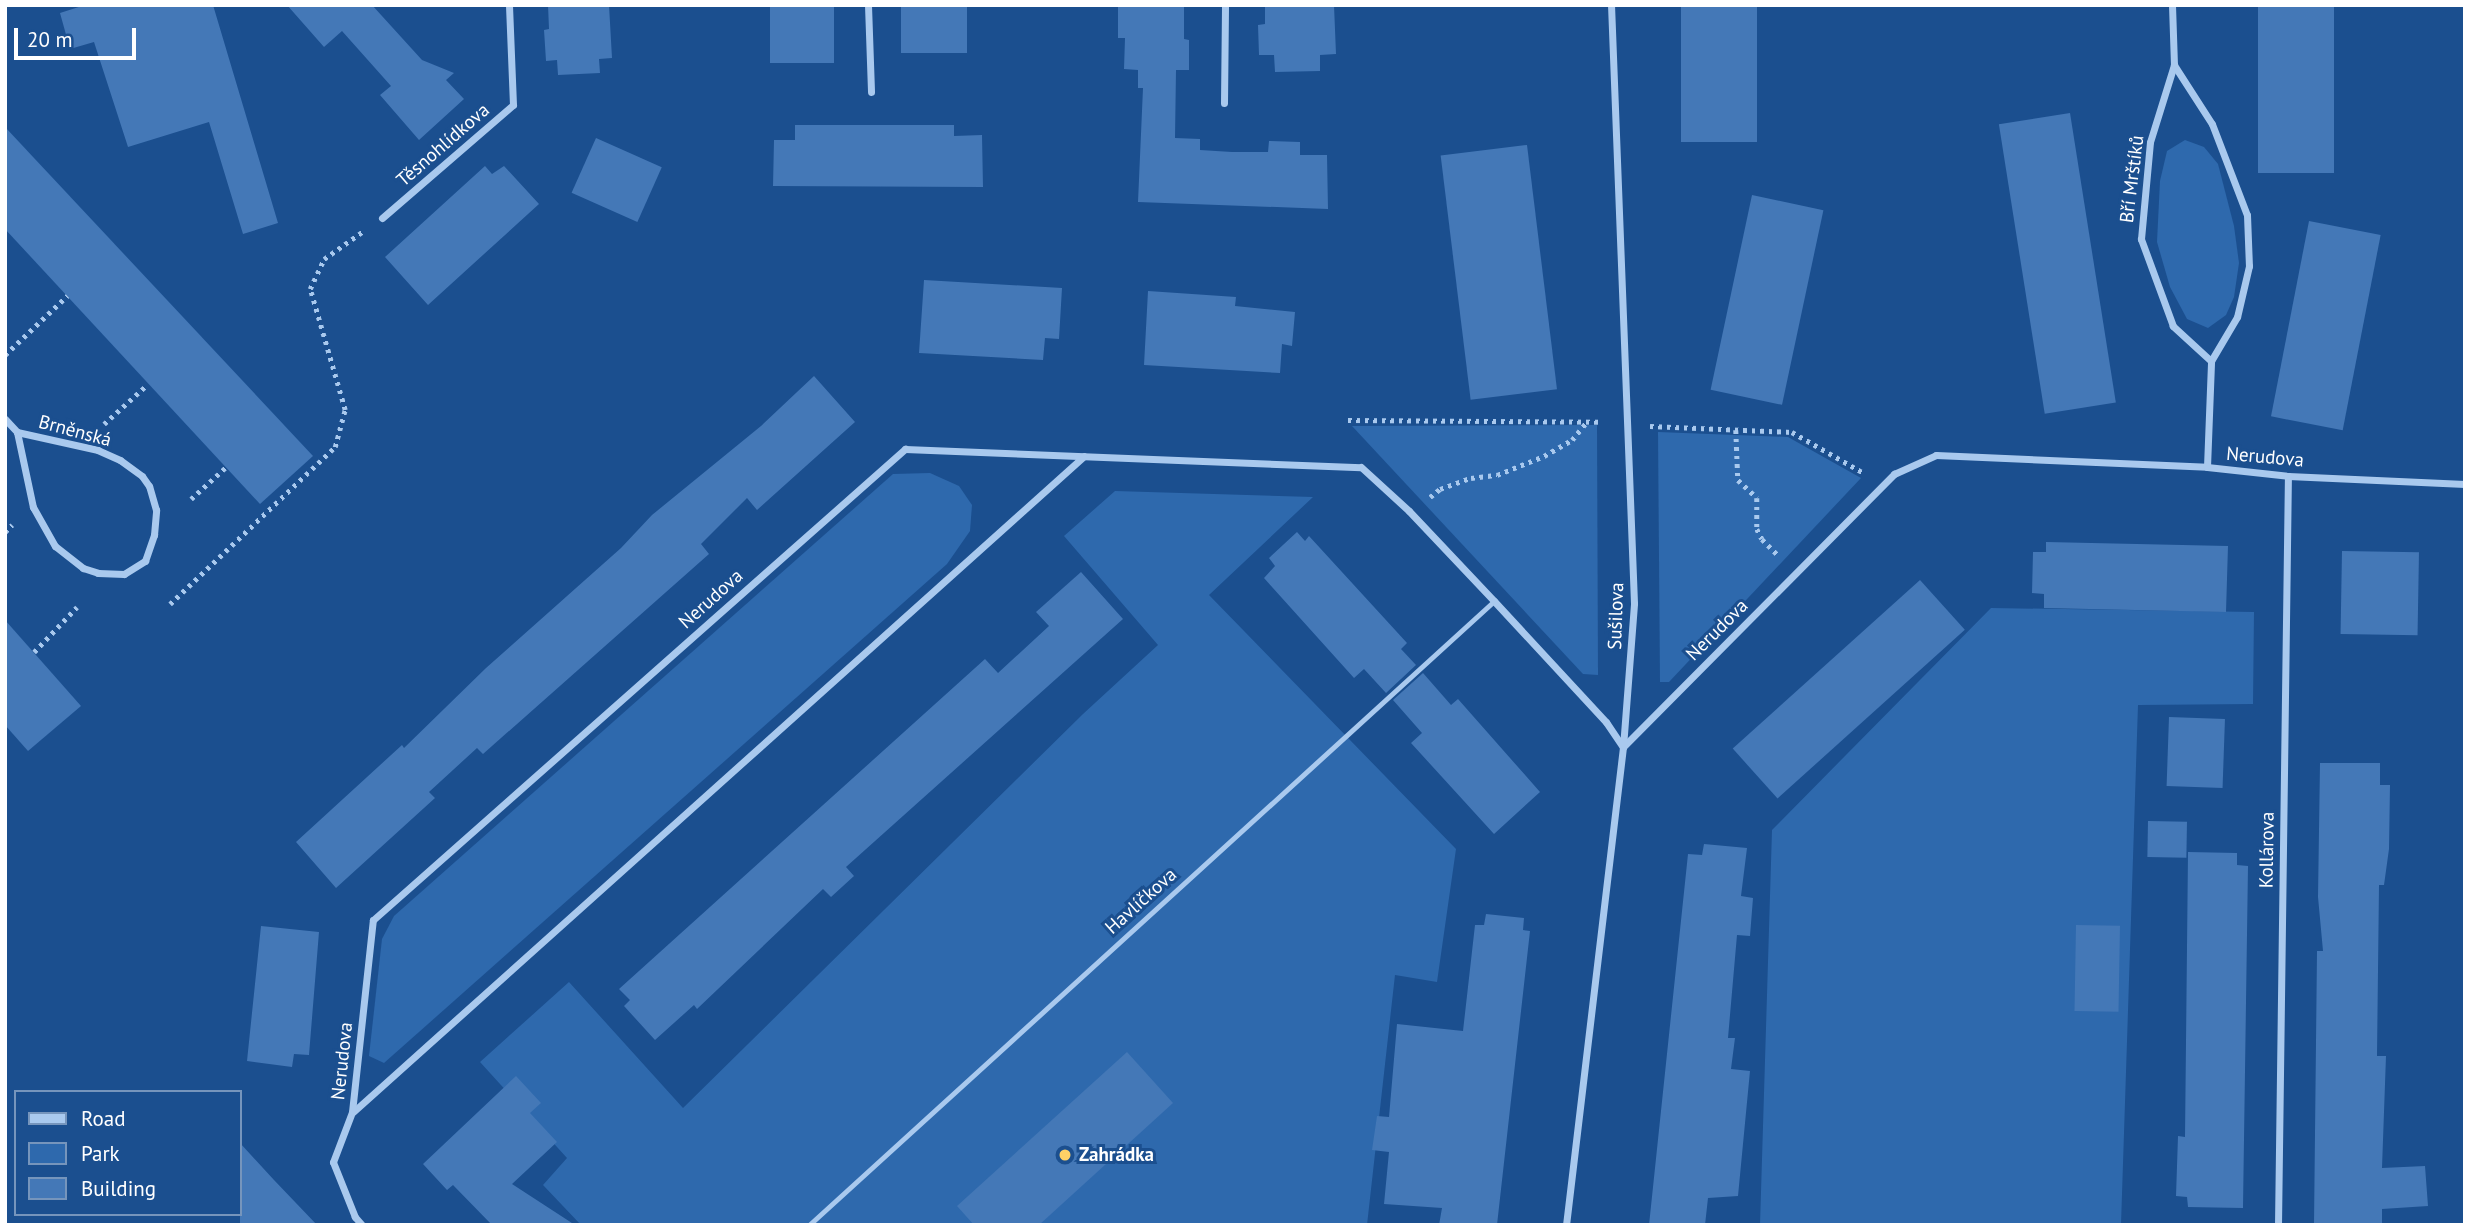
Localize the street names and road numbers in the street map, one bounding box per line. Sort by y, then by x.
street label: Těsnohlídkova [392,99,494,191]
street label: Bří Mrštíků [2115,134,2149,224]
street label: Brněnská [36,410,114,452]
street label: Nerudova [2225,442,2305,472]
street label: Nerudova [674,564,748,634]
street label: Sušilova [1603,582,1629,650]
street label: Nerudova [1681,594,1753,666]
street label: Kollárova [2255,812,2279,888]
street label: Havlíčkova [1101,863,1181,939]
street label: Nerudova [327,1021,357,1101]

